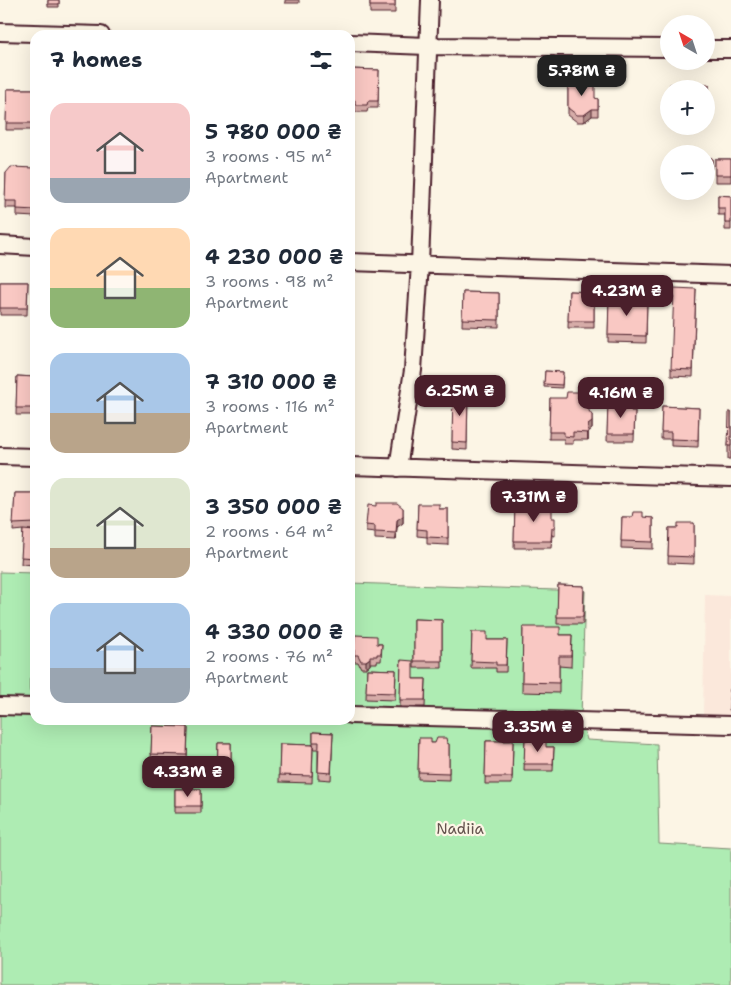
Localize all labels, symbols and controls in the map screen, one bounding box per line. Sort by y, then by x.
north arrow [660,15,715,70]
map controls [660,15,715,200]
text: 7 homes [50,46,142,74]
icon: filters [307,46,335,74]
pin: 5.78M ₴ [536,54,628,97]
text: 5.78M ₴ [548,60,616,81]
button: + [660,80,715,135]
text: 5 780 000 ₴ [205,118,342,146]
icon: home [90,123,150,183]
button: − [660,145,715,200]
text: 3 rooms · 95 m² [205,146,332,167]
text: Apartment [205,167,288,188]
text: 4 230 000 ₴ [205,243,343,271]
icon: home [90,248,150,308]
text: 3 rooms · 98 m² [205,271,334,292]
pin: 4.23M ₴ [581,274,673,317]
text: 4.23M ₴ [592,280,662,301]
text: Apartment [205,292,288,313]
text: 7 310 000 ₴ [205,368,337,396]
icon: home [90,373,150,433]
pin: 6.25M ₴ [414,374,506,417]
pin: 4.16M ₴ [575,376,667,419]
text: 6.25M ₴ [425,380,495,401]
text: 4.16M ₴ [589,382,653,403]
text: 3 rooms · 116 m² [205,396,335,417]
text: Apartment [205,417,288,438]
pin: 7.31M ₴ [488,480,580,523]
text: 7.31M ₴ [502,486,566,507]
text: 3 350 000 ₴ [205,493,342,521]
icon: home [90,498,150,558]
text: 2 rooms · 64 m² [205,521,333,542]
text: Apartment [205,542,288,563]
text: 4 330 000 ₴ [205,618,343,646]
icon: home [90,623,150,683]
text: 2 rooms · 76 m² [205,646,333,667]
text: Apartment [205,667,288,688]
pin: 3.35M ₴ [492,710,584,753]
text: 3.35M ₴ [503,716,573,737]
pin: 4.33M ₴ [142,756,234,798]
text: 4.33M ₴ [153,761,223,782]
park label: Nadiia [436,819,484,839]

